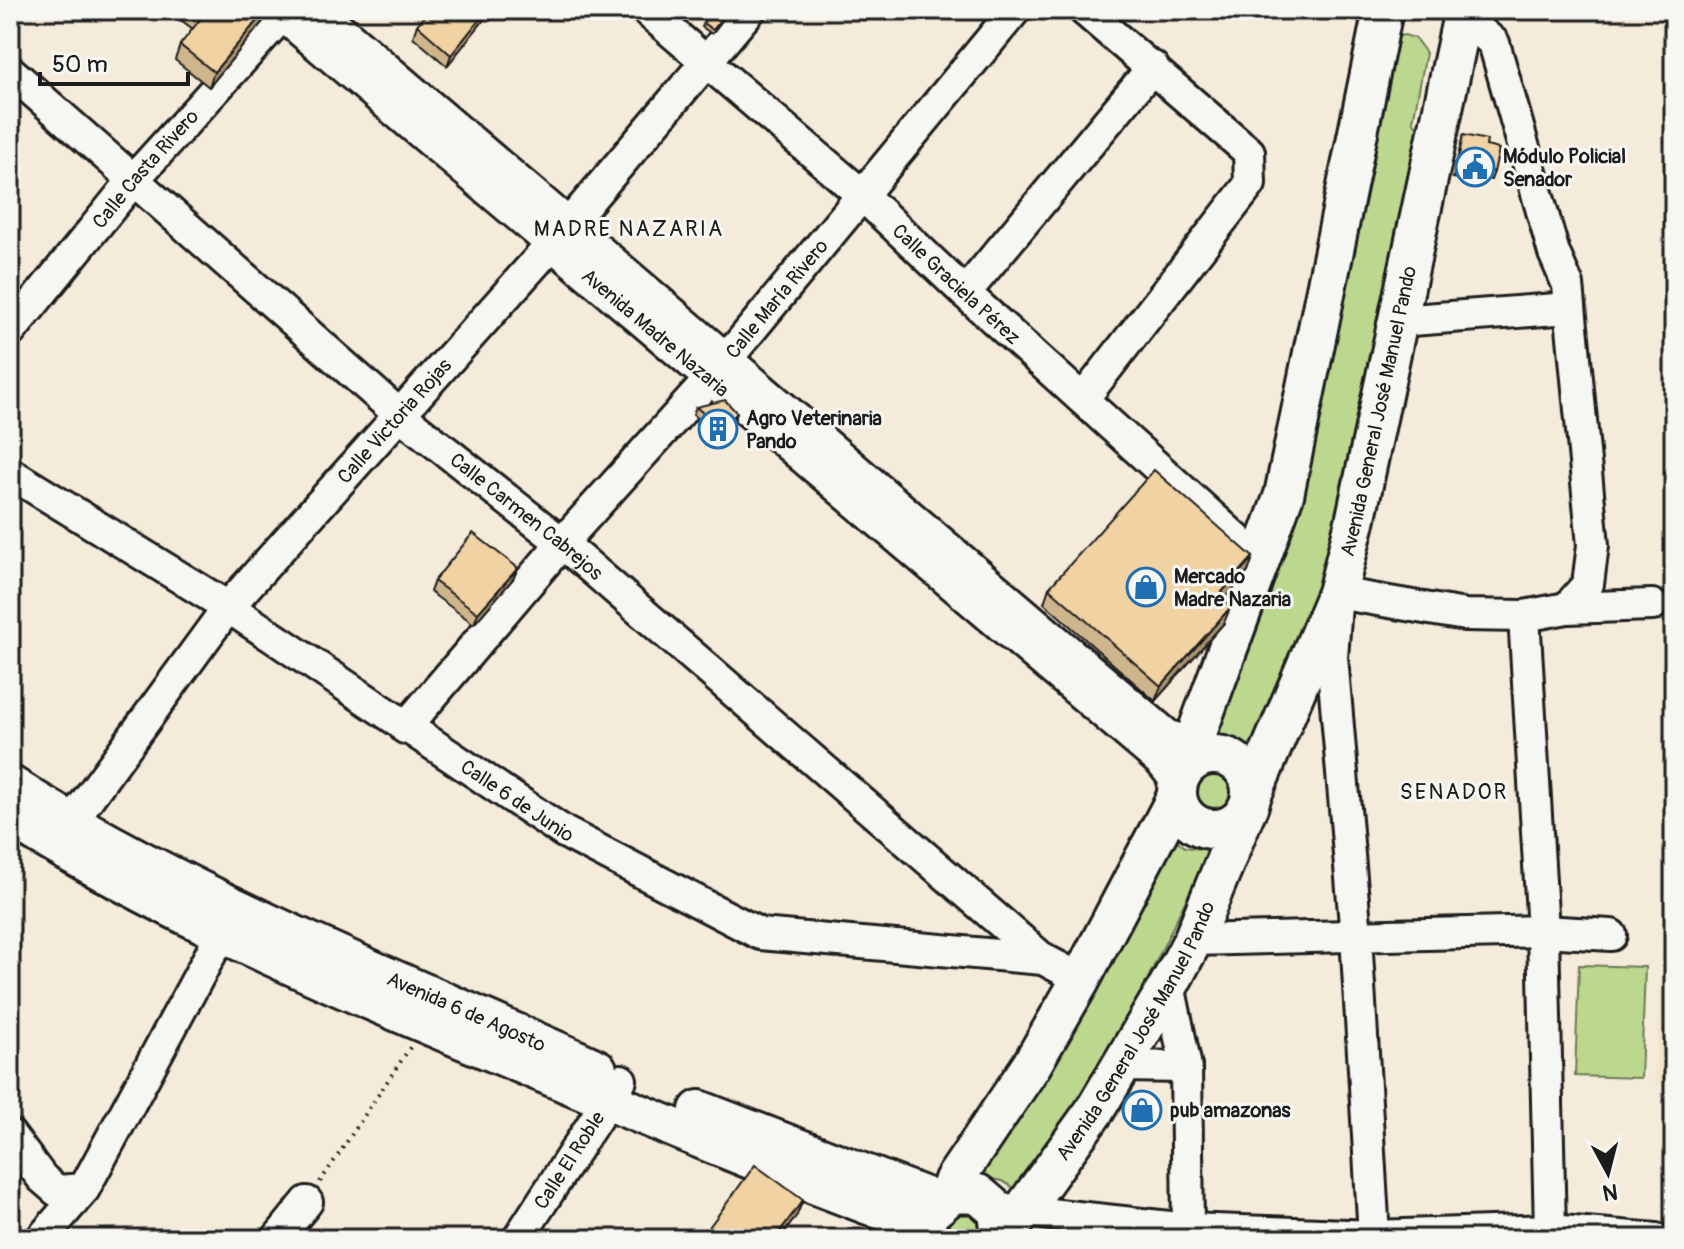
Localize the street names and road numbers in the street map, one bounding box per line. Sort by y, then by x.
street label: Calle Casta Rivero [87,104,204,233]
street label: Calle Graciela Pérez [887,218,1026,350]
street label: Calle María Rivero [720,233,833,363]
street label: Avenida Madre Nazaria [577,263,734,402]
street label: Avenida General José Manuel Pando [1334,263,1422,559]
street label: Calle Victoria Rojas [332,353,457,489]
street label: Calle Carmen Cabrejos [445,447,608,585]
street label: Calle 6 de Junio [456,754,578,847]
street label: Avenida General José Manuel Pando [1050,897,1220,1165]
street label: Avenida 6 de Agosto [383,966,550,1057]
street label: Calle El Roble [528,1106,610,1214]

